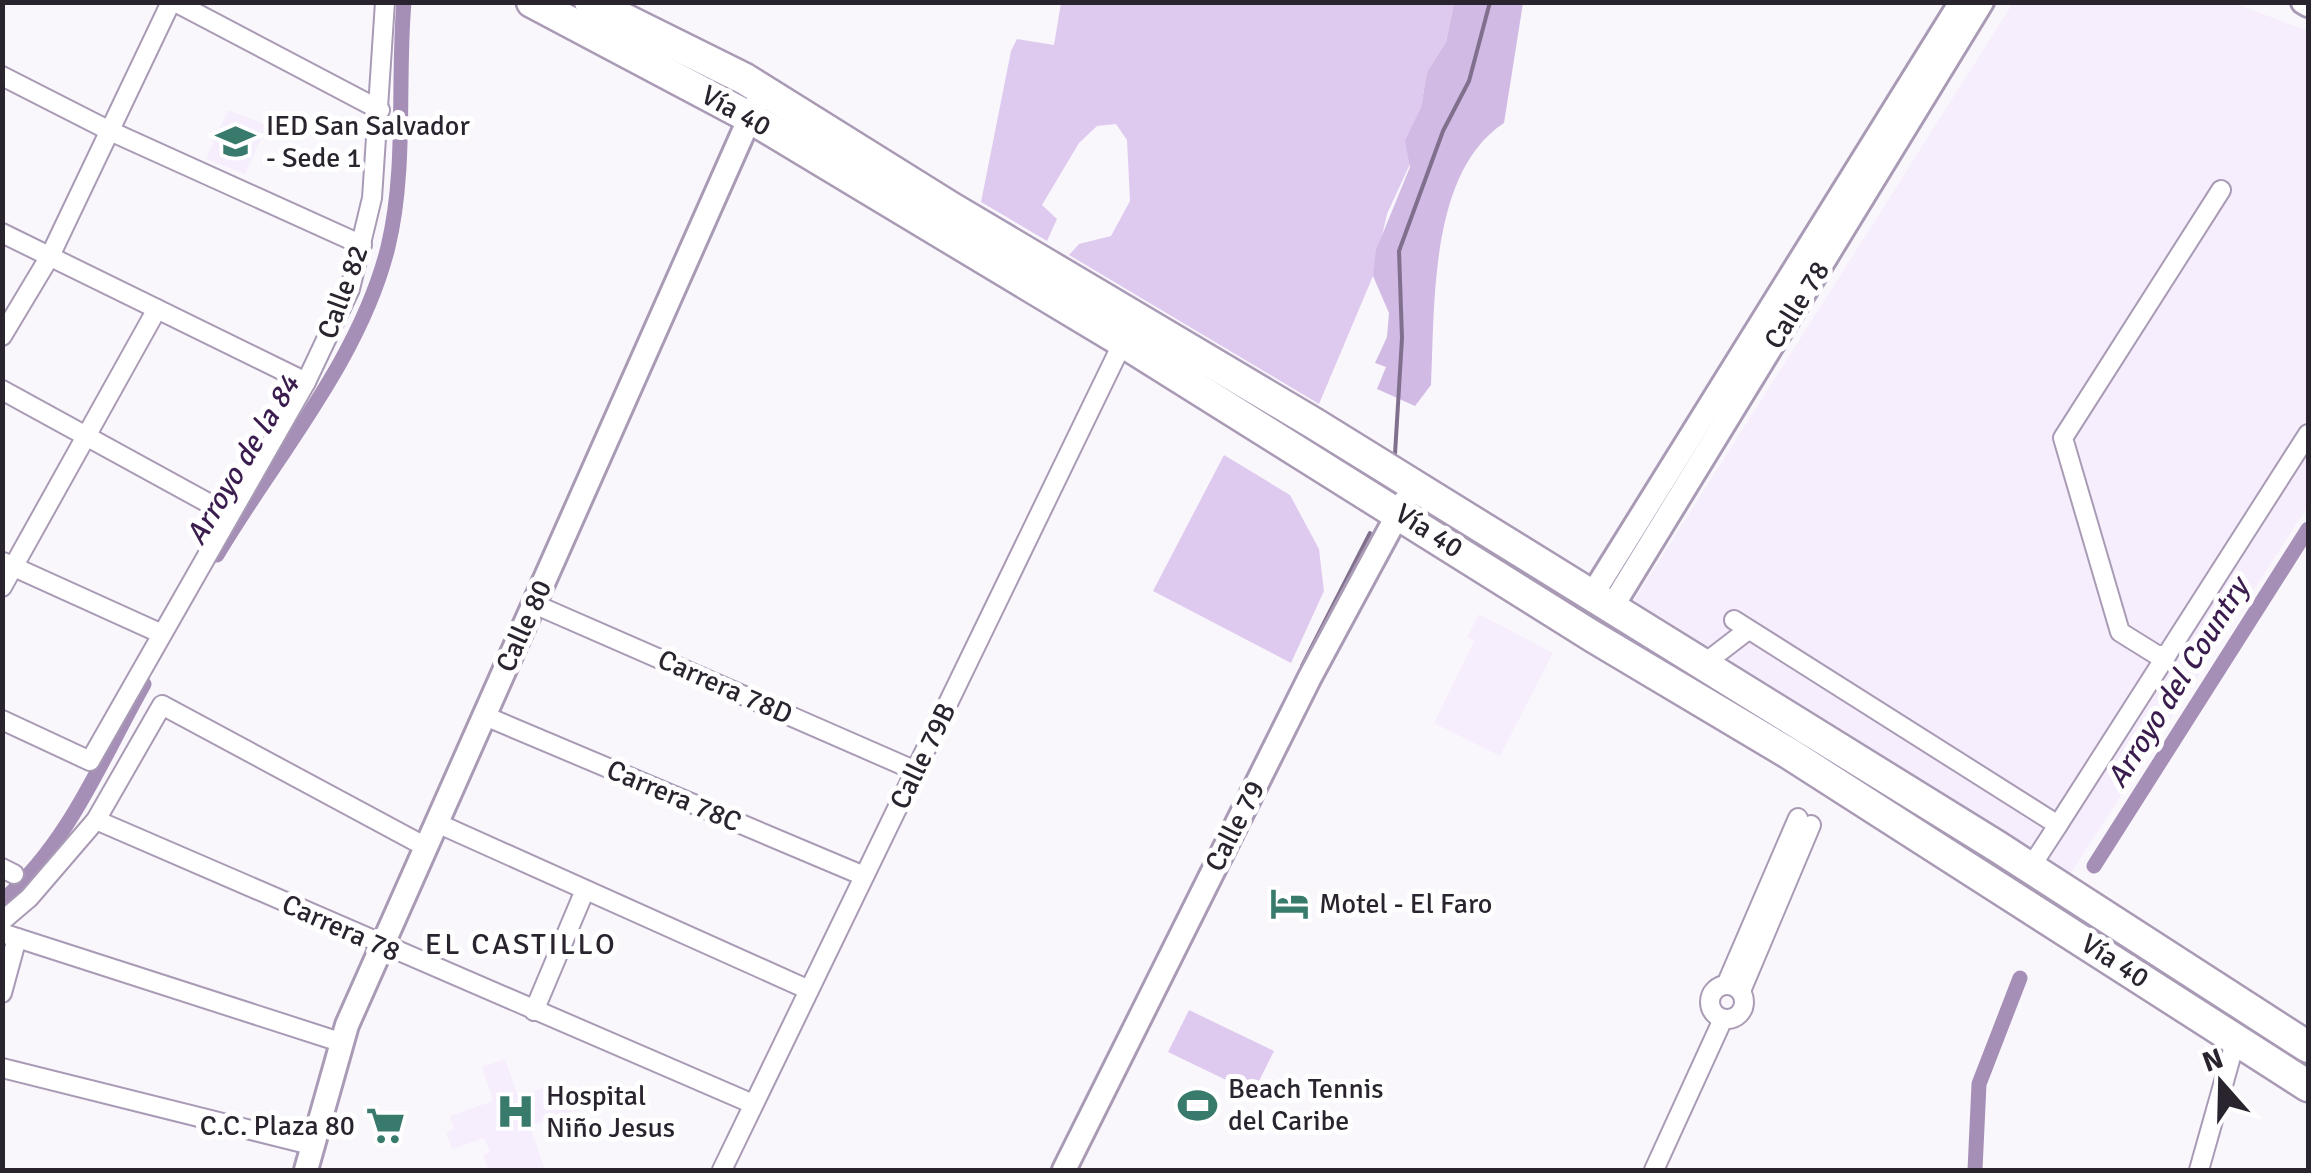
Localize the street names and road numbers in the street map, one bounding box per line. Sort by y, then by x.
street label: Vía 40 [695,78,777,144]
street label: Calle 82 [310,241,376,343]
street label: Calle 78 [1757,255,1837,355]
street label: Vía 40 [1389,497,1469,565]
street label: Calle 80 [489,575,559,677]
street label: Carrera 78D [652,642,798,732]
street label: Calle 79B [883,697,963,815]
street label: Carrera 78C [602,752,746,840]
street label: Calle 79 [1198,775,1272,877]
street label: Carrera 78 [277,887,405,969]
street label: Vía 40 [2075,927,2155,995]

